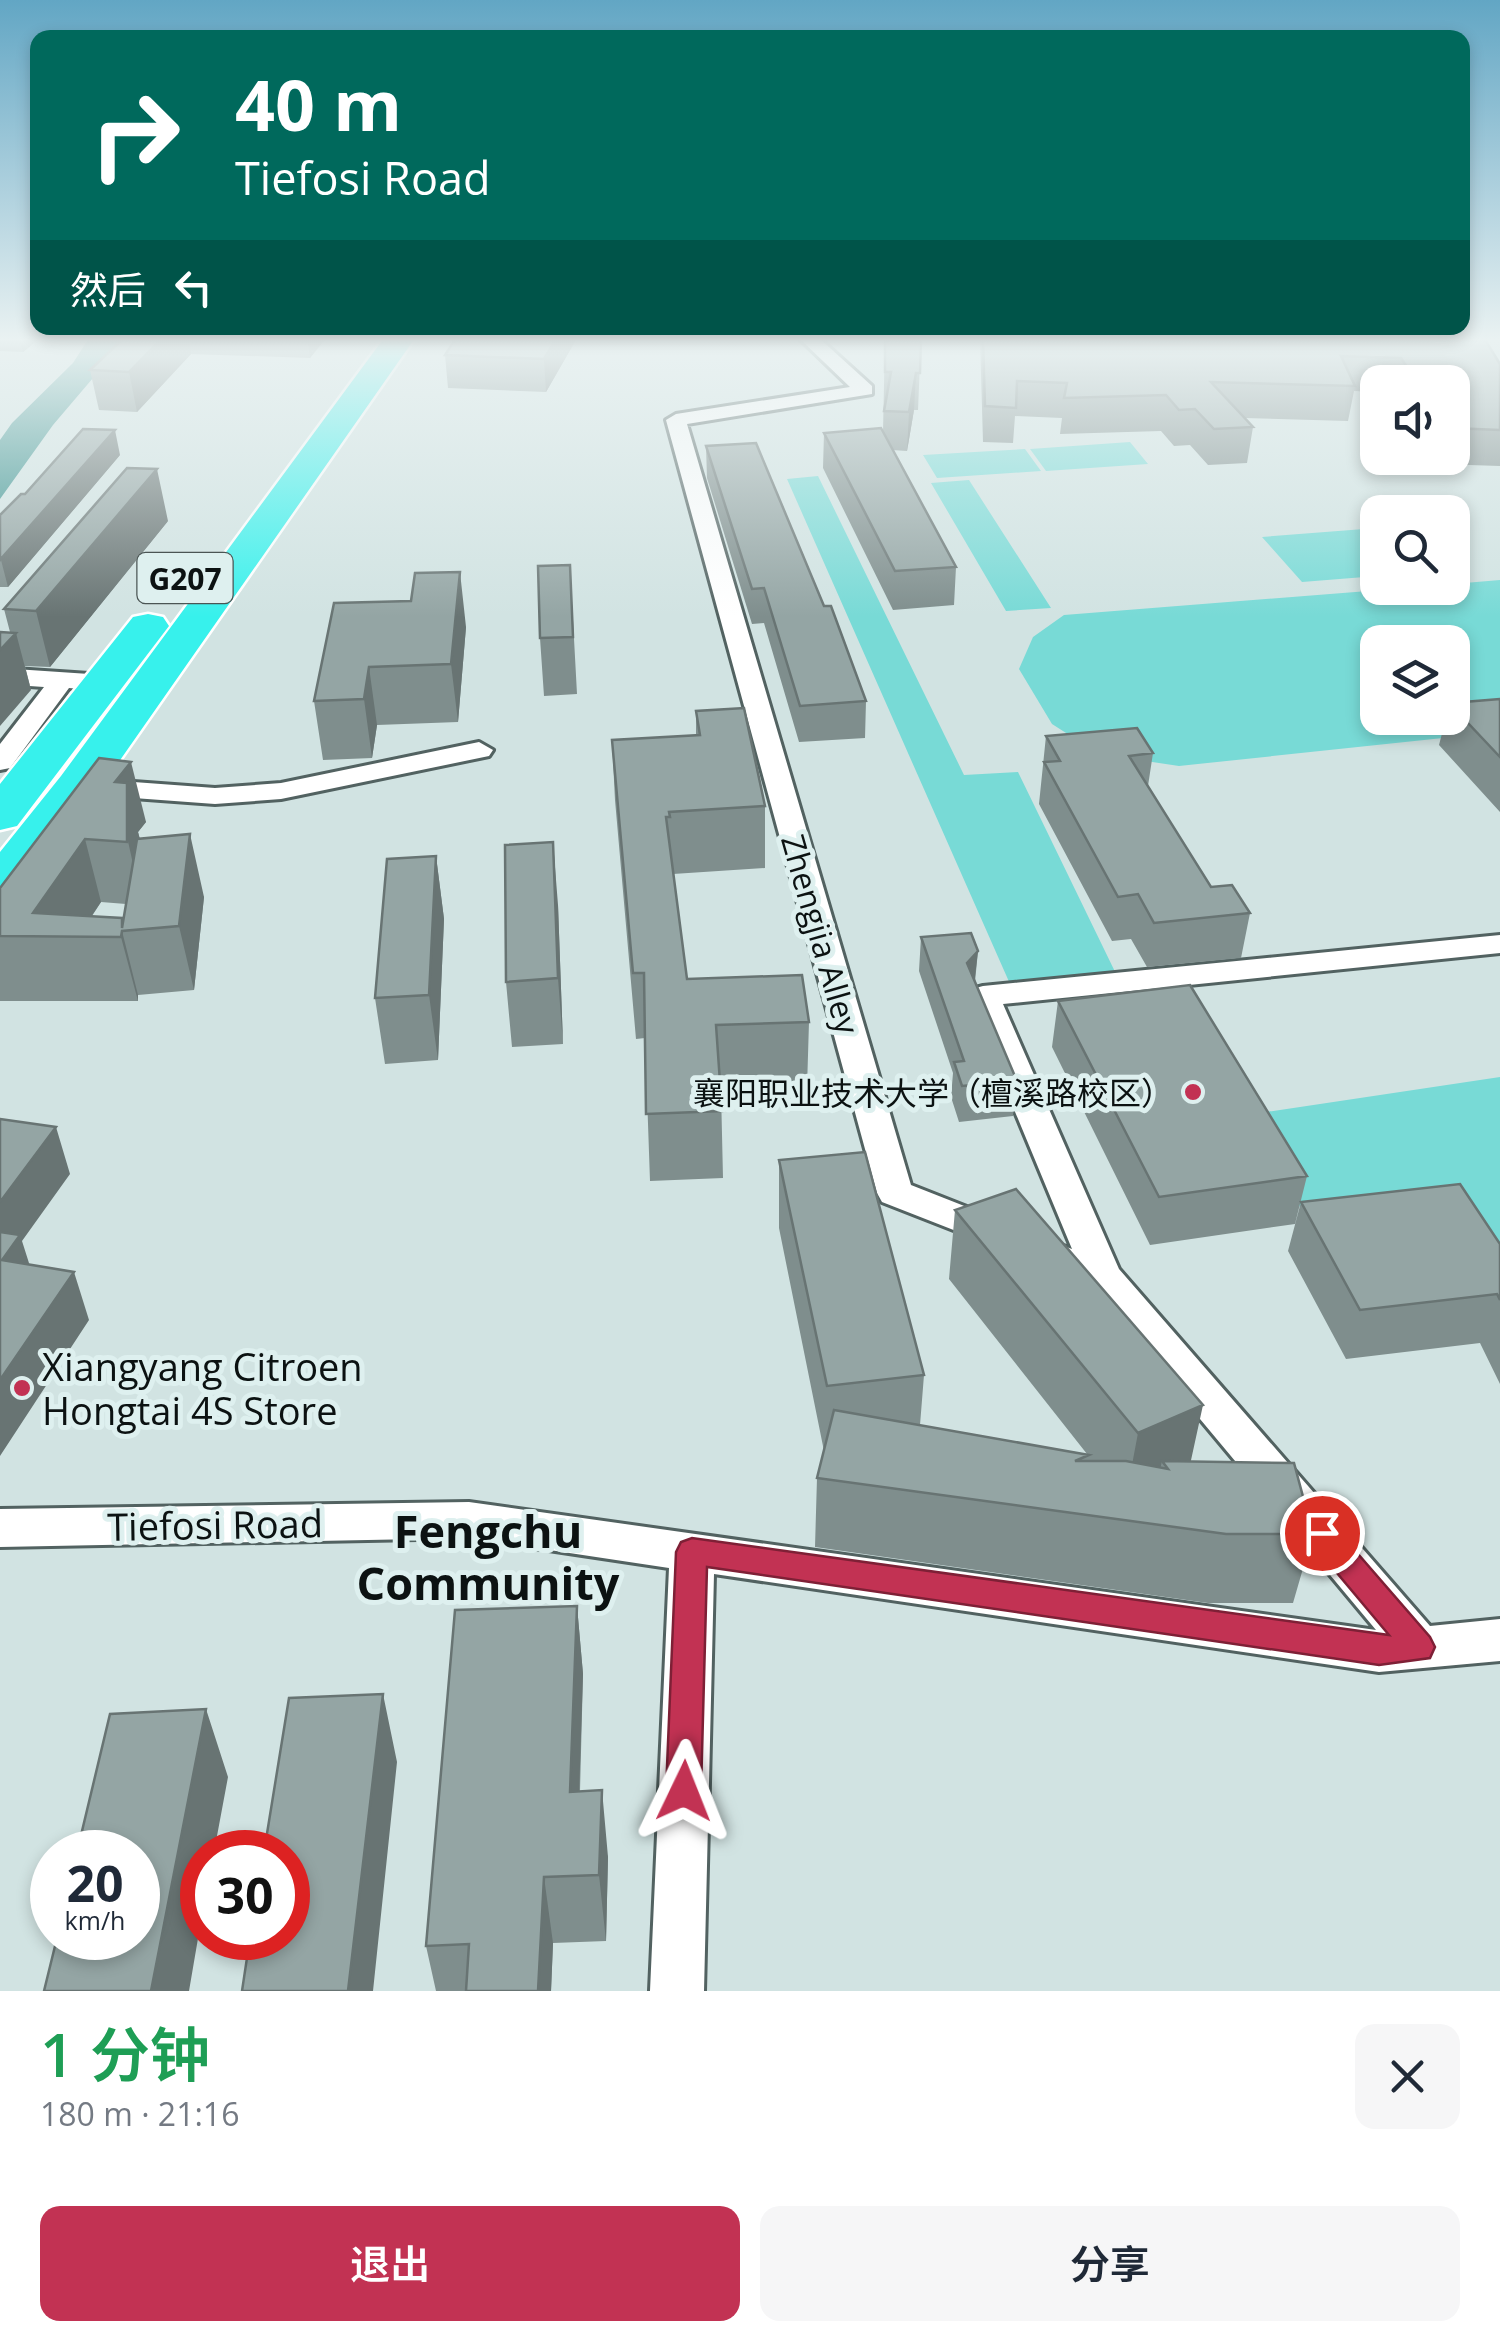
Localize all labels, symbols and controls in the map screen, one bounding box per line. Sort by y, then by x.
text: 40 m [235,56,402,152]
icon: right [70,70,200,200]
text: Tiefosi Road [235,147,491,208]
icon: left [166,260,221,315]
text: 然后 [70,263,146,315]
map controls [1360,365,1470,735]
button: sound [1360,365,1470,475]
button: search [1360,495,1470,605]
road number: G207 [138,553,232,603]
button: layers [1360,625,1470,735]
street label: Zhengjia Alley [772,829,870,1040]
place label: 襄阳职业技术大学（檀溪路校区） [693,1071,1173,1114]
marker: 襄阳职业技术大学（檀溪路校区） [1182,1081,1204,1103]
place label: Xiangyang Citroen Hongtai 4S Store [42,1340,363,1436]
marker: Xiangyang Citroen Hongtai 4S Store [11,1377,33,1399]
pin [1280,1491,1365,1576]
street label: Tiefosi Road [107,1496,323,1552]
district label: Fengchu Community [357,1500,620,1613]
icon: arrive [1295,1506,1350,1561]
position arrow [632,1739,736,1843]
speed limit sign: 30 [180,1830,310,1960]
text: 20 [66,1849,124,1917]
text: km/h [65,1903,125,1937]
text: 1 分钟 [40,2013,210,2095]
button: close [1355,2024,1460,2129]
text: 180 m · 21:16 [40,2092,239,2135]
button: 退出 [40,2206,740,2321]
button: 分享 [760,2206,1460,2321]

